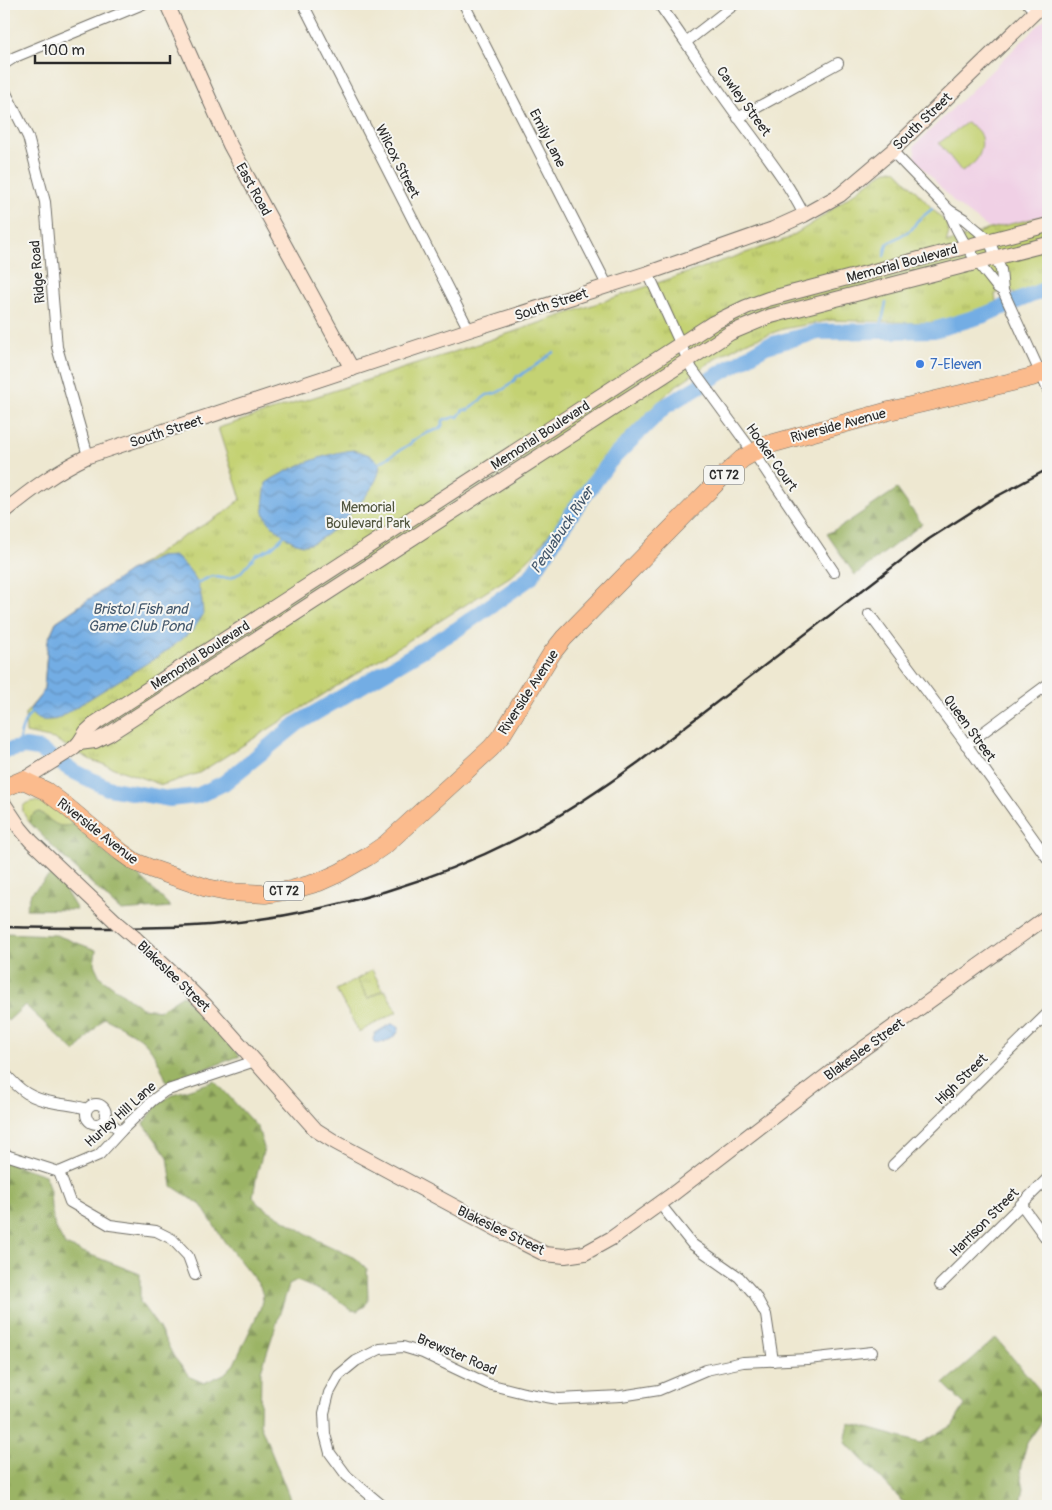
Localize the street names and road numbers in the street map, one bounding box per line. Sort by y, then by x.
street label: Cawley Street [713,63,775,140]
street label: South Street [889,89,956,154]
street label: Emily Lane [526,106,570,170]
street label: Wilcox Street [372,122,424,201]
street label: East Road [232,160,275,219]
street label: Ridge Road [26,240,49,304]
street label: Memorial Boulevard [845,240,960,286]
street label: South Street [512,285,590,324]
street label: Memorial Boulevard [488,397,593,474]
street label: Riverside Avenue [789,405,888,446]
street label: South Street [127,412,205,451]
street label: Hooker Court [742,420,801,495]
road number: CT 72 [704,466,744,484]
street label: Memorial Boulevard [148,617,253,694]
street label: Riverside Avenue [495,646,562,738]
street label: Queen Street [940,692,1000,765]
street label: Riverside Avenue [54,795,142,868]
road number: CT 72 [264,881,304,900]
street label: Blakeslee Street [134,937,214,1016]
street label: Blakeslee Street [821,1014,908,1084]
street label: High Street [932,1050,991,1108]
street label: Hurley Hill Lane [81,1078,160,1151]
street label: Harrison Street [946,1184,1023,1260]
street label: Blakeslee Street [454,1202,547,1259]
street label: Brewster Road [414,1330,499,1379]

